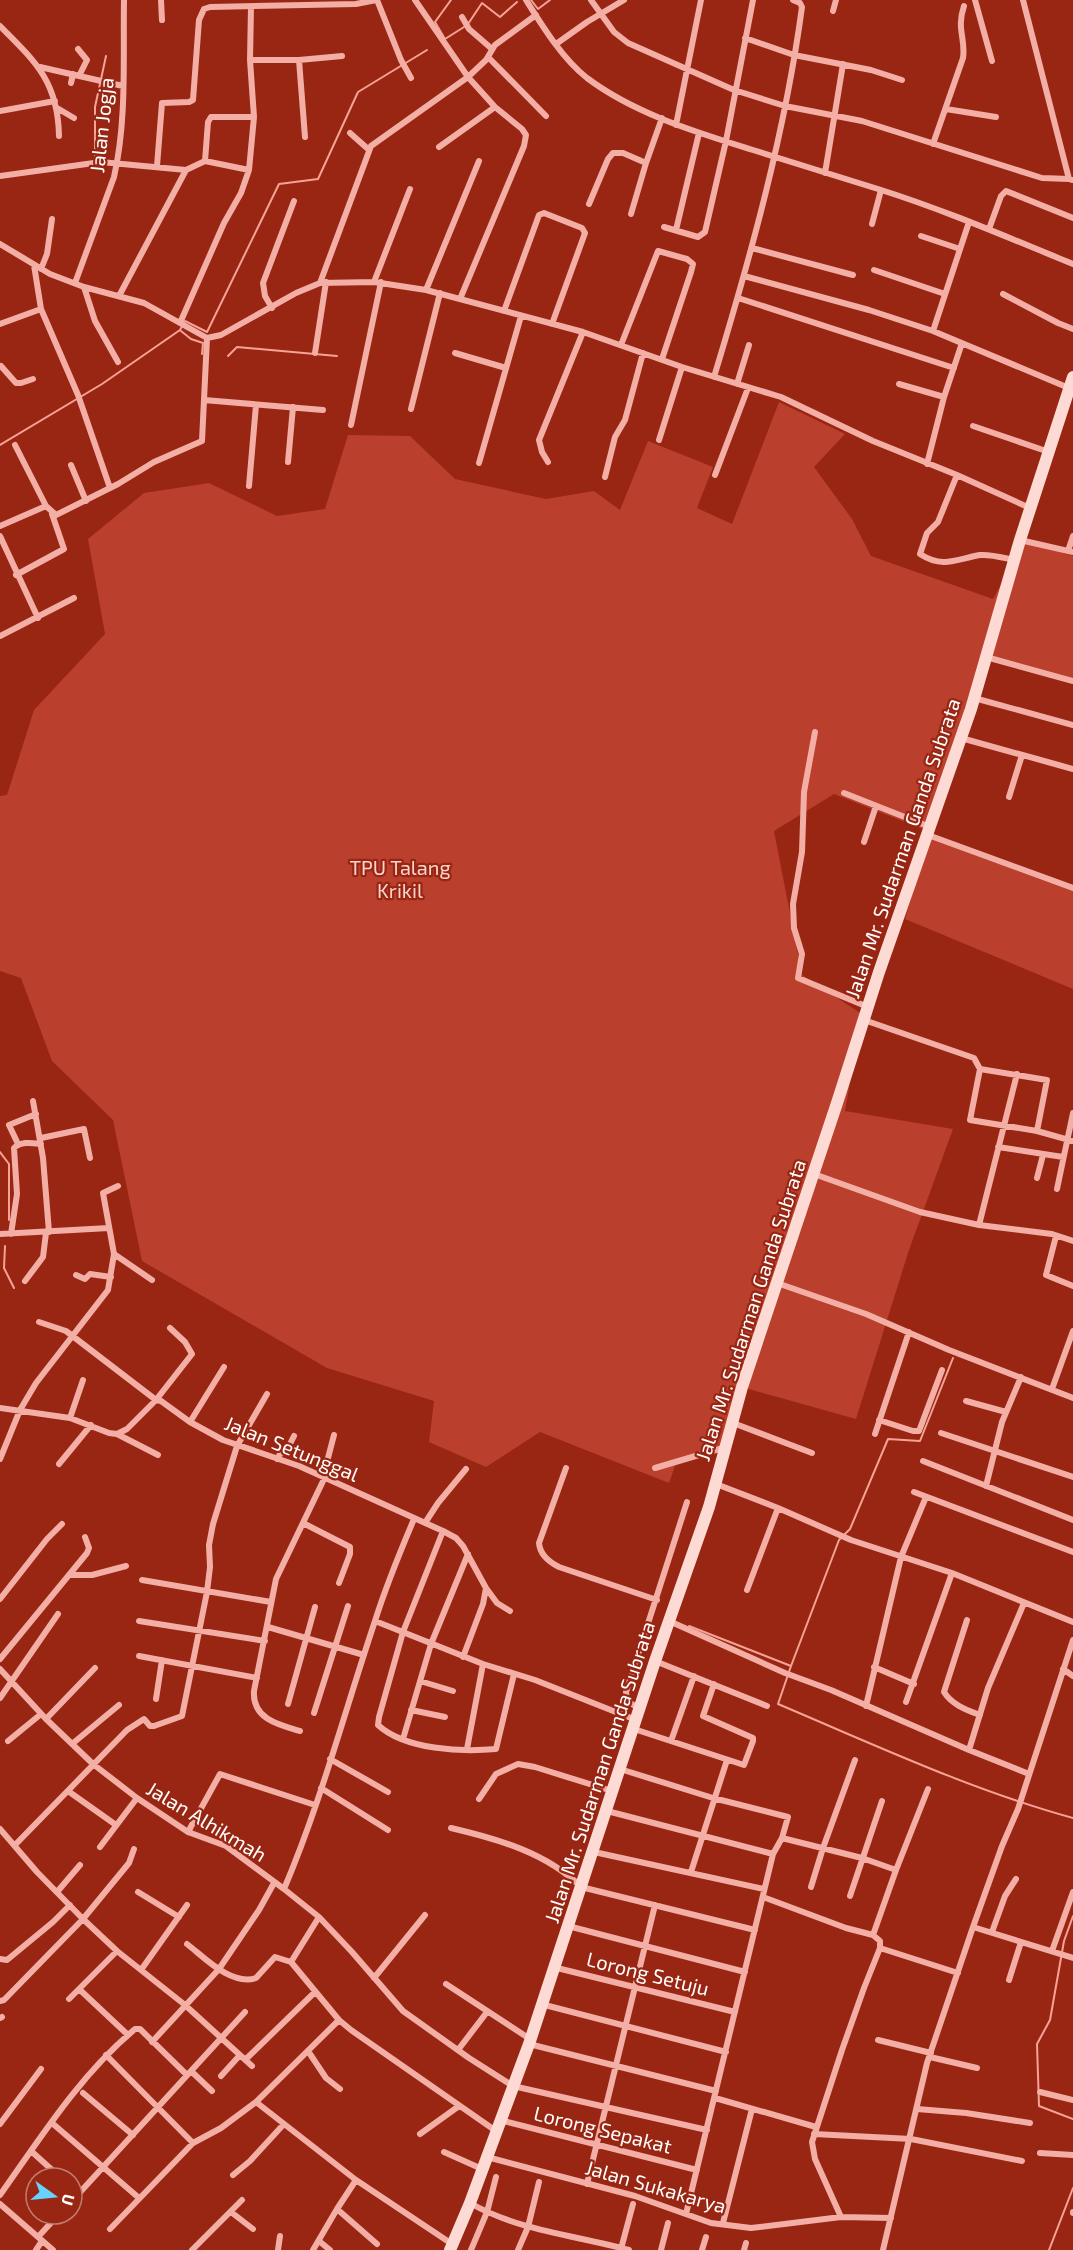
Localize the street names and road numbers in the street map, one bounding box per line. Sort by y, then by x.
street label: Jalan Jogja [84,76,118,174]
street label: Jalan Mr. Sudarman Ganda Subrata [839,695,965,1001]
street label: Jalan Mr. Sudarman Ganda Subrata [690,1156,810,1464]
street label: Jalan Setunggal [221,1410,363,1486]
street label: Jalan Mr. Sudarman Ganda Subrata [539,1618,659,1926]
street label: Jalan Alhikmah [143,1776,271,1866]
street label: Lorong Setuju [584,1946,712,2000]
street label: Lorong Sepakat [532,2100,675,2158]
street label: Jalan Sukakarya [583,2154,729,2218]

